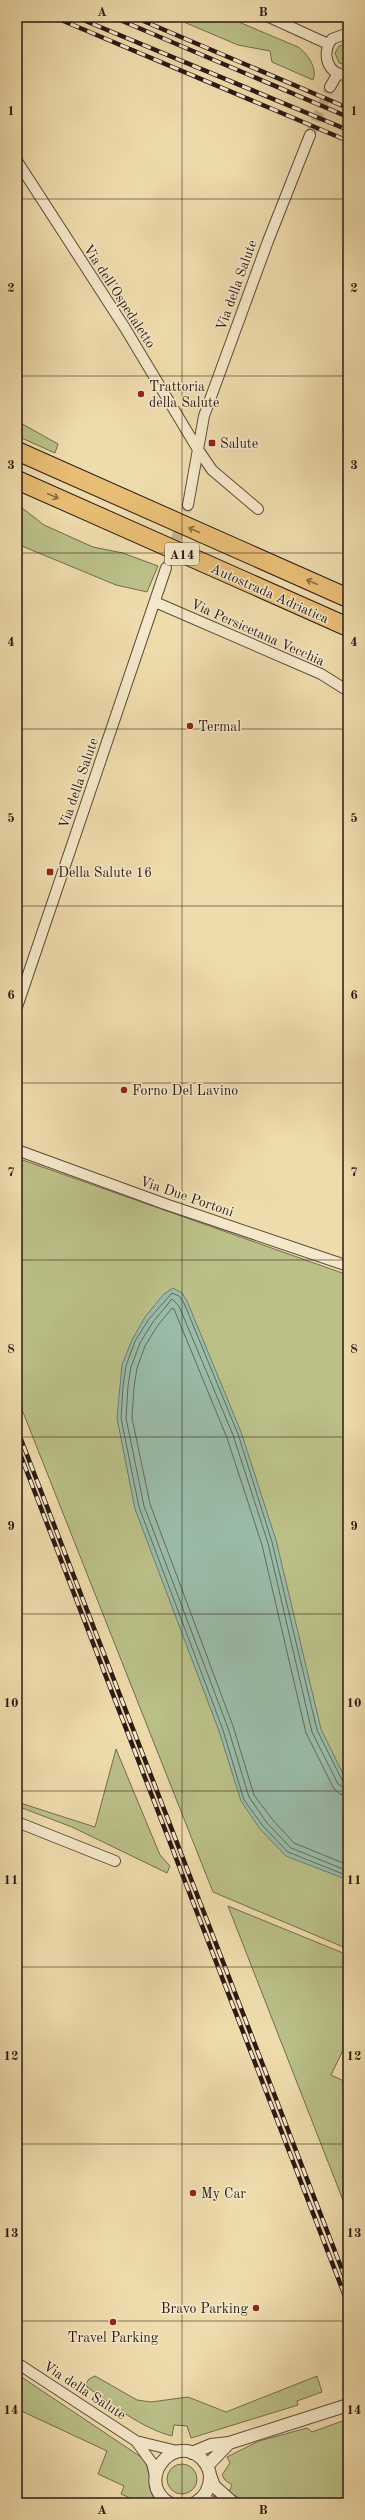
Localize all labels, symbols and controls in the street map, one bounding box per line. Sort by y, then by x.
text: A [97,6,107,19]
text: B [258,6,268,19]
text: 1 [7,105,15,118]
text: 1 [350,105,358,118]
street label: Via della Salute [214,238,260,332]
street label: Via dell'Ospedaletto [81,242,158,351]
text: 2 [7,282,15,295]
text: 2 [350,282,358,295]
place label: Trattoria della Salute [149,380,219,410]
marker: Trattoria della Salute [136,389,146,399]
place label: Salute [220,437,258,451]
marker: Salute [207,438,217,448]
text: 3 [7,459,15,472]
text: 3 [350,459,358,472]
one-way arrow [46,493,58,500]
one-way arrow [188,525,200,533]
road number: A14 [165,543,199,565]
street label: Autostrada Adriatica [208,562,331,626]
one-way arrow [307,578,319,586]
street label: Via Persicetana Vecchia [189,597,327,669]
text: 4 [7,636,15,649]
text: 4 [350,636,358,649]
place label: Termal [198,720,241,734]
marker: Termal [185,721,195,731]
street label: Via della Salute [57,736,101,831]
text: 5 [7,812,15,825]
text: 5 [350,812,358,825]
place label: Della Salute 16 [58,866,152,880]
marker: Della Salute 16 [45,867,55,877]
text: 6 [7,989,15,1002]
text: 6 [350,989,358,1002]
place label: Forno Del Lavino [132,1084,238,1098]
marker: Forno Del Lavino [119,1085,129,1095]
text: 7 [7,1166,15,1179]
text: 7 [350,1166,358,1179]
street label: Via Due Portoni [138,1174,236,1220]
text: 8 [7,1343,15,1356]
text: 8 [350,1343,358,1356]
text: 9 [7,1520,15,1533]
text: 9 [350,1520,358,1533]
text: 10 [3,1697,19,1710]
text: 10 [346,1697,362,1710]
text: 11 [3,1874,19,1887]
text: 11 [346,1874,362,1887]
text: 12 [3,2050,19,2063]
text: 12 [346,2050,362,2063]
place label: My Car [201,2187,246,2201]
marker: My Car [188,2188,198,2198]
text: 13 [3,2227,19,2240]
text: 13 [346,2227,362,2240]
place label: Bravo Parking [161,2302,248,2316]
marker: Bravo Parking [251,2303,261,2313]
marker: Travel Parking [108,2317,118,2327]
place label: Travel Parking [68,2331,159,2345]
street label: Via della Salute [41,2359,128,2423]
text: 14 [3,2404,19,2417]
text: 14 [346,2404,362,2417]
text: A [97,2504,107,2517]
text: B [258,2504,268,2517]

